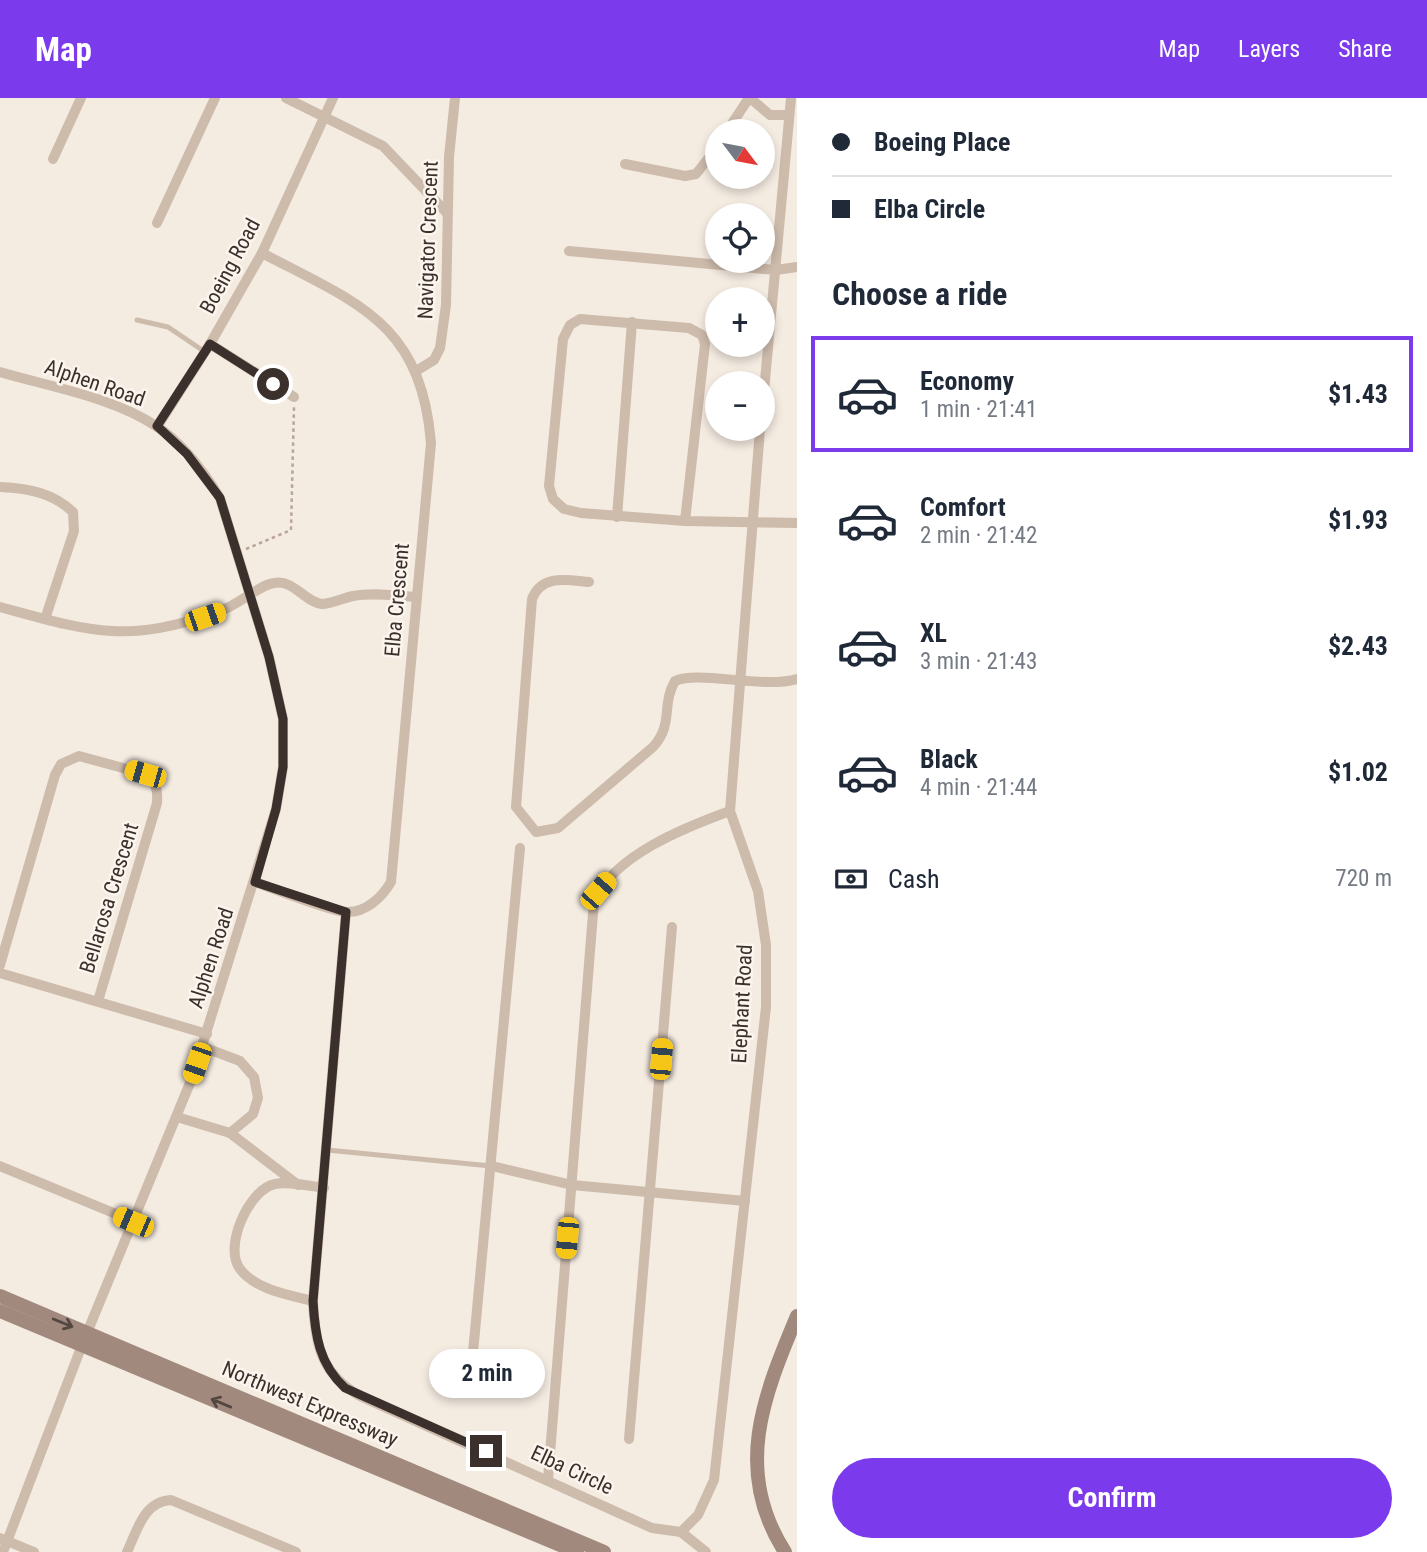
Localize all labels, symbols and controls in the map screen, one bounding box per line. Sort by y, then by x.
text: Map [35,30,92,69]
text: Map [1159,35,1200,63]
text: Layers [1238,35,1300,63]
text: Share [1338,35,1392,63]
north arrow [705,119,775,189]
map controls [705,119,775,441]
text: Boeing Place [874,127,1010,157]
street label: Navigator Crescent [413,160,443,320]
text: Elba Circle [874,194,985,224]
button: locate [705,203,775,273]
street label: Boeing Road [195,214,265,318]
text: Choose a ride [832,275,1007,313]
button: + [705,287,775,357]
street label: Alphen Road [42,355,148,411]
icon: car [836,363,899,426]
text: Economy [920,366,1014,396]
route start [257,368,289,400]
button: − [705,371,775,441]
text: $1.43 [1328,379,1388,409]
text: 1 min · 21:41 [920,396,1037,423]
icon: car [836,489,899,552]
text: Comfort [920,492,1006,522]
text: $1.93 [1328,505,1388,535]
text: 2 min · 21:42 [920,522,1037,549]
street label: Elba Crescent [380,542,414,658]
car [182,600,229,634]
icon: car [836,615,899,678]
text: XL [920,618,947,648]
text: $2.43 [1328,631,1388,661]
text: 3 min · 21:43 [920,648,1037,675]
icon: car [836,741,899,804]
text: Black [920,744,978,774]
text: $1.02 [1328,757,1388,787]
car [122,758,169,790]
text: 4 min · 21:44 [920,774,1037,801]
street label: Bellarosa Crescent [75,820,143,976]
icon: cash [832,860,870,898]
text: Cash [888,864,940,894]
text: 720 m [1335,865,1392,892]
car [577,868,620,914]
street label: Alphen Road [183,905,239,1011]
street label: Elephant Road [727,944,757,1064]
car [649,1037,674,1081]
car [181,1040,214,1086]
car [110,1204,157,1240]
car [555,1216,580,1260]
one-way arrow [52,1317,73,1330]
callout: 2 min [428,1350,544,1398]
street label: Northwest Expressway [219,1356,402,1452]
text: 2 min [461,1360,513,1387]
one-way arrow [210,1395,232,1408]
route end [470,1435,502,1467]
street label: Elba Circle [527,1441,617,1499]
button: Confirm [832,1458,1392,1538]

